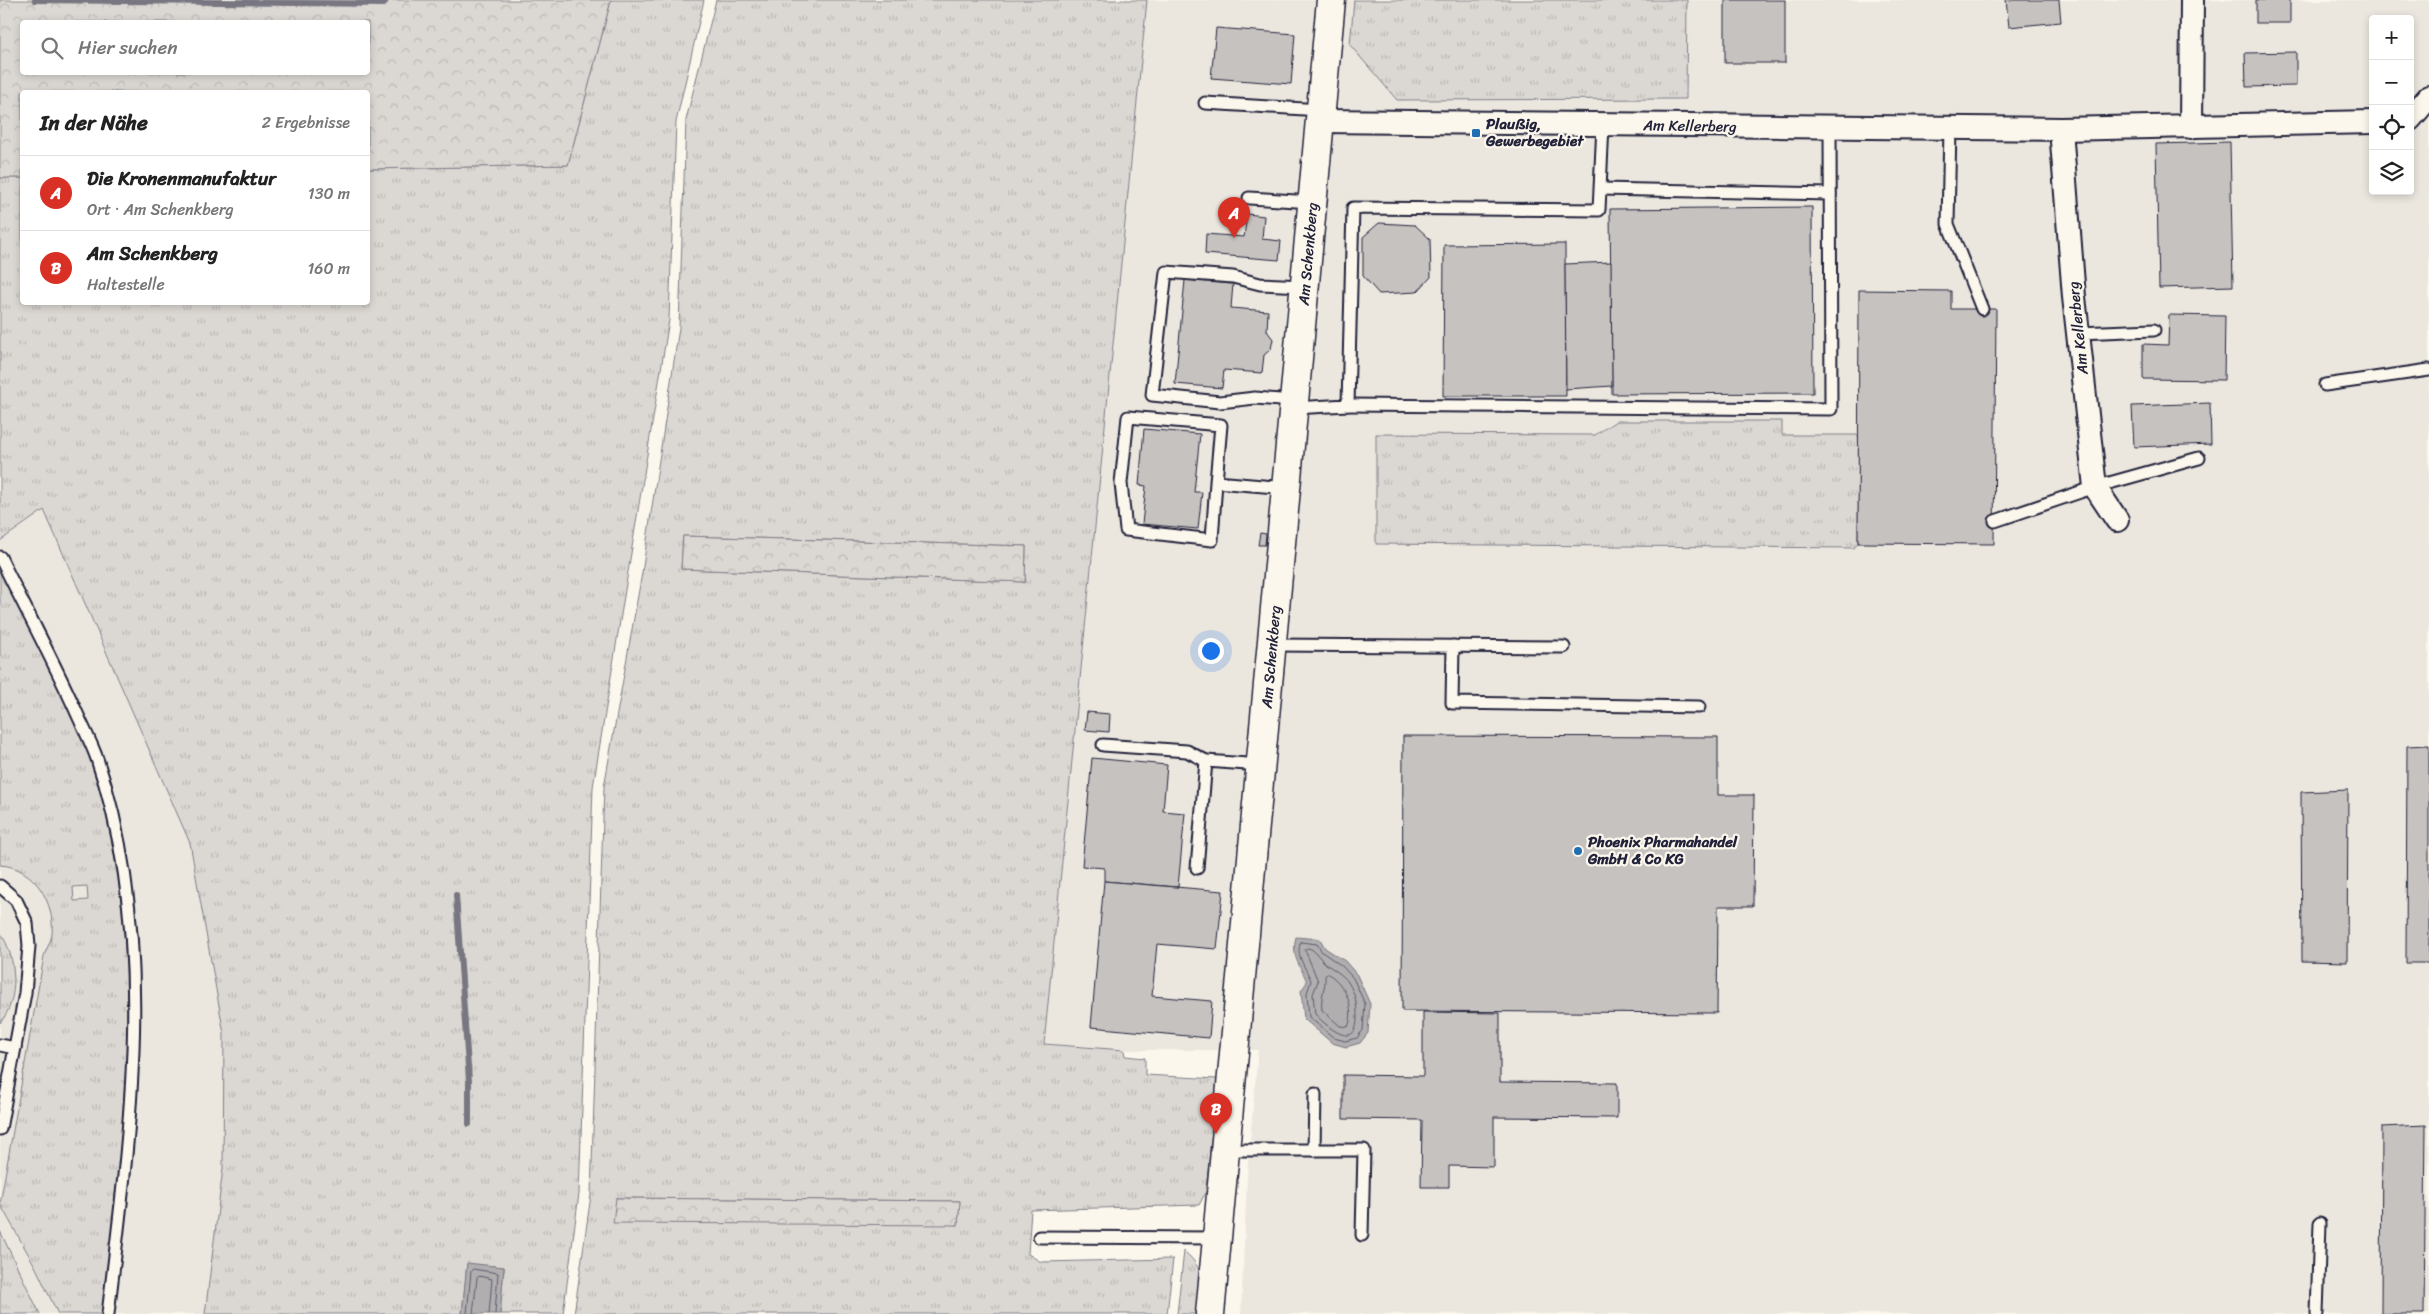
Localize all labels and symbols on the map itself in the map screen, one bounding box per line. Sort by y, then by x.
place label: Plaußig, Gewerbegebiet [1485,111,1584,154]
street label: Am Kellerberg [1642,112,1737,140]
marker: Plaußig, Gewerbegebiet [1470,127,1482,139]
pin: A [1218,197,1250,238]
street label: Am Schenkberg [1290,201,1325,308]
street label: Am Kellerberg [2060,280,2096,377]
street label: Am Schenkberg [1253,604,1288,711]
your location [1198,638,1224,664]
place label: Phoenix Pharmahandel GmbH & Co KG [1587,829,1738,872]
marker: Phoenix Pharmahandel GmbH & Co KG [1572,845,1584,857]
pin: B [1200,1093,1232,1134]

